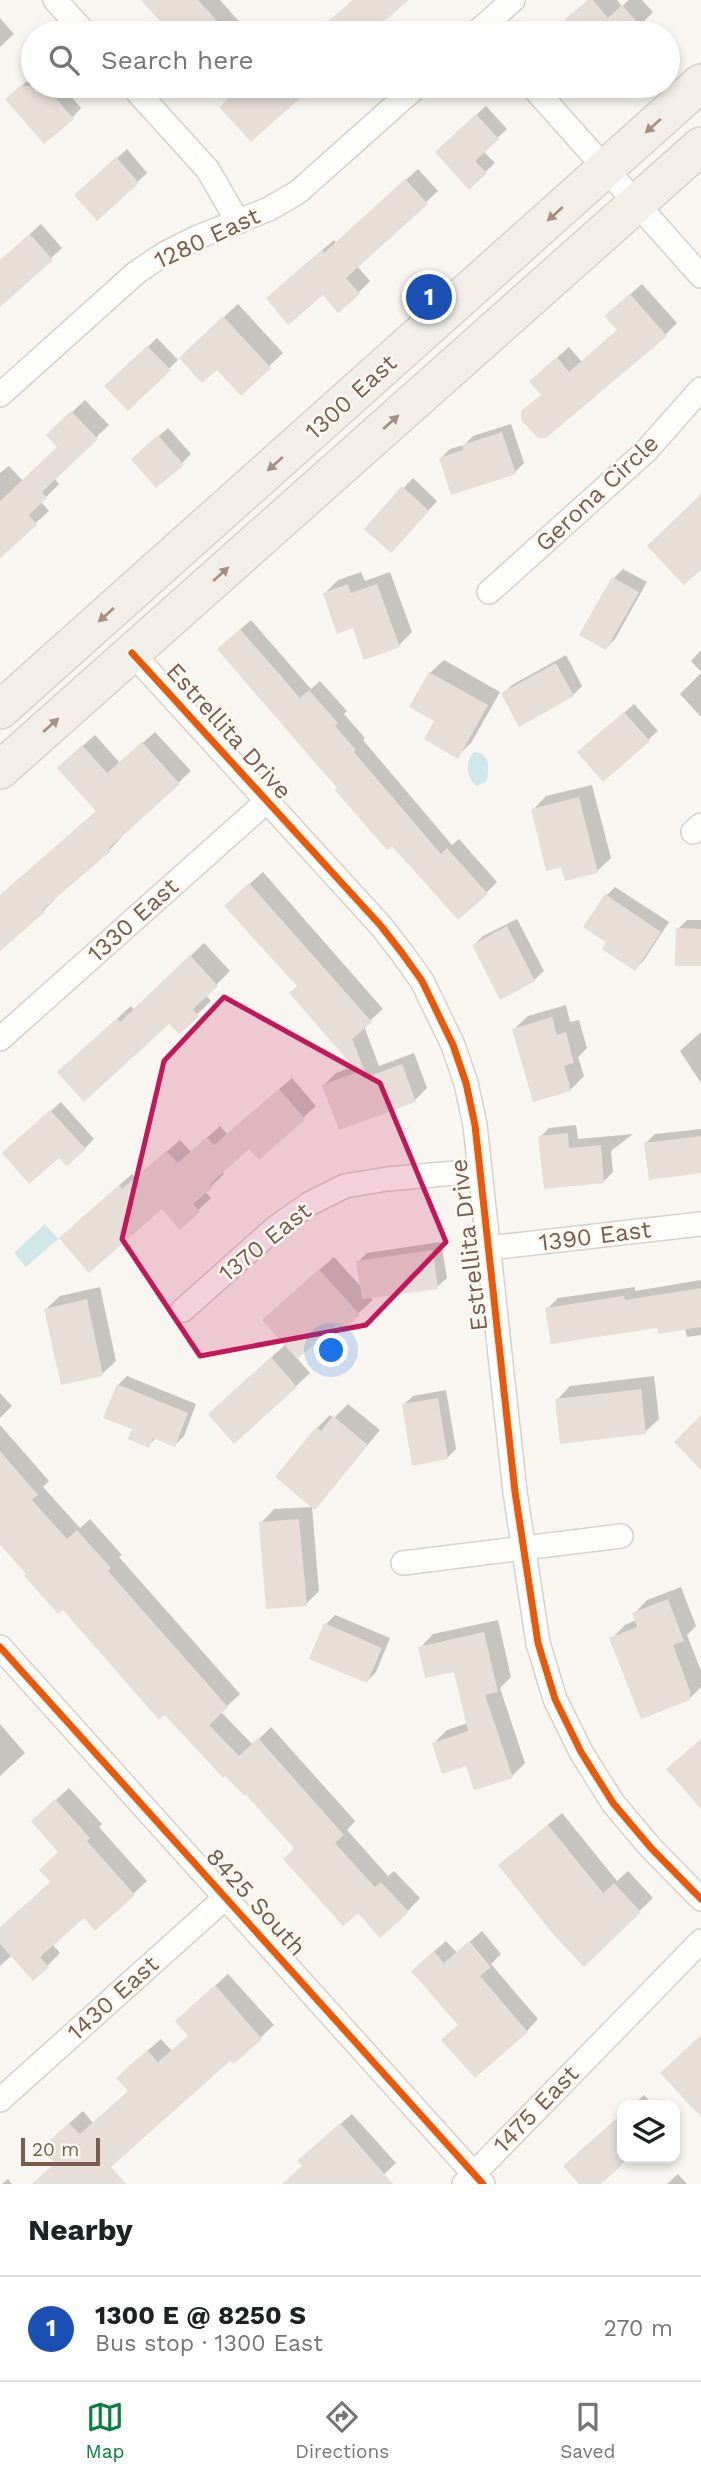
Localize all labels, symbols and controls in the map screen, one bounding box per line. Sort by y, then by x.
search box [21,21,680,98]
icon: search [45,41,83,79]
text: Search here [101,45,253,75]
one-way arrow [644,118,662,134]
street label: 1280 East [150,201,264,275]
one-way arrow [546,206,563,221]
pin: 1 [406,271,452,323]
street label: 1300 East [300,349,402,445]
one-way arrow [382,414,400,430]
street label: Gerona Circle [530,429,664,557]
one-way arrow [266,456,284,472]
one-way arrow [212,566,229,582]
one-way arrow [98,607,115,623]
street label: Estrellita Drive [161,657,297,805]
one-way arrow [42,717,60,733]
street label: 1330 East [82,872,184,968]
street label: Estrellita Drive [445,1157,493,1333]
street label: 1370 East [213,1196,317,1288]
street label: 1390 East [537,1215,653,1257]
your location [314,1333,348,1367]
street label: 8425 South [200,1842,312,1962]
street label: 1430 East [62,1950,164,2046]
street label: 1475 East [488,2060,584,2158]
map controls [617,2100,680,2163]
button: layers [617,2100,680,2163]
scale bar [21,2135,100,2167]
text: 20 m [32,2138,79,2161]
text: Nearby [28,2212,133,2247]
text: 1300 E @ 8250 S [95,2300,306,2330]
text: 1 [46,2315,56,2342]
text: 270 m [604,2315,673,2342]
text: Bus stop · 1300 East [95,2330,323,2357]
tab: Map [86,2398,124,2463]
tab: Directions [295,2398,389,2463]
tab: Saved [560,2398,615,2463]

